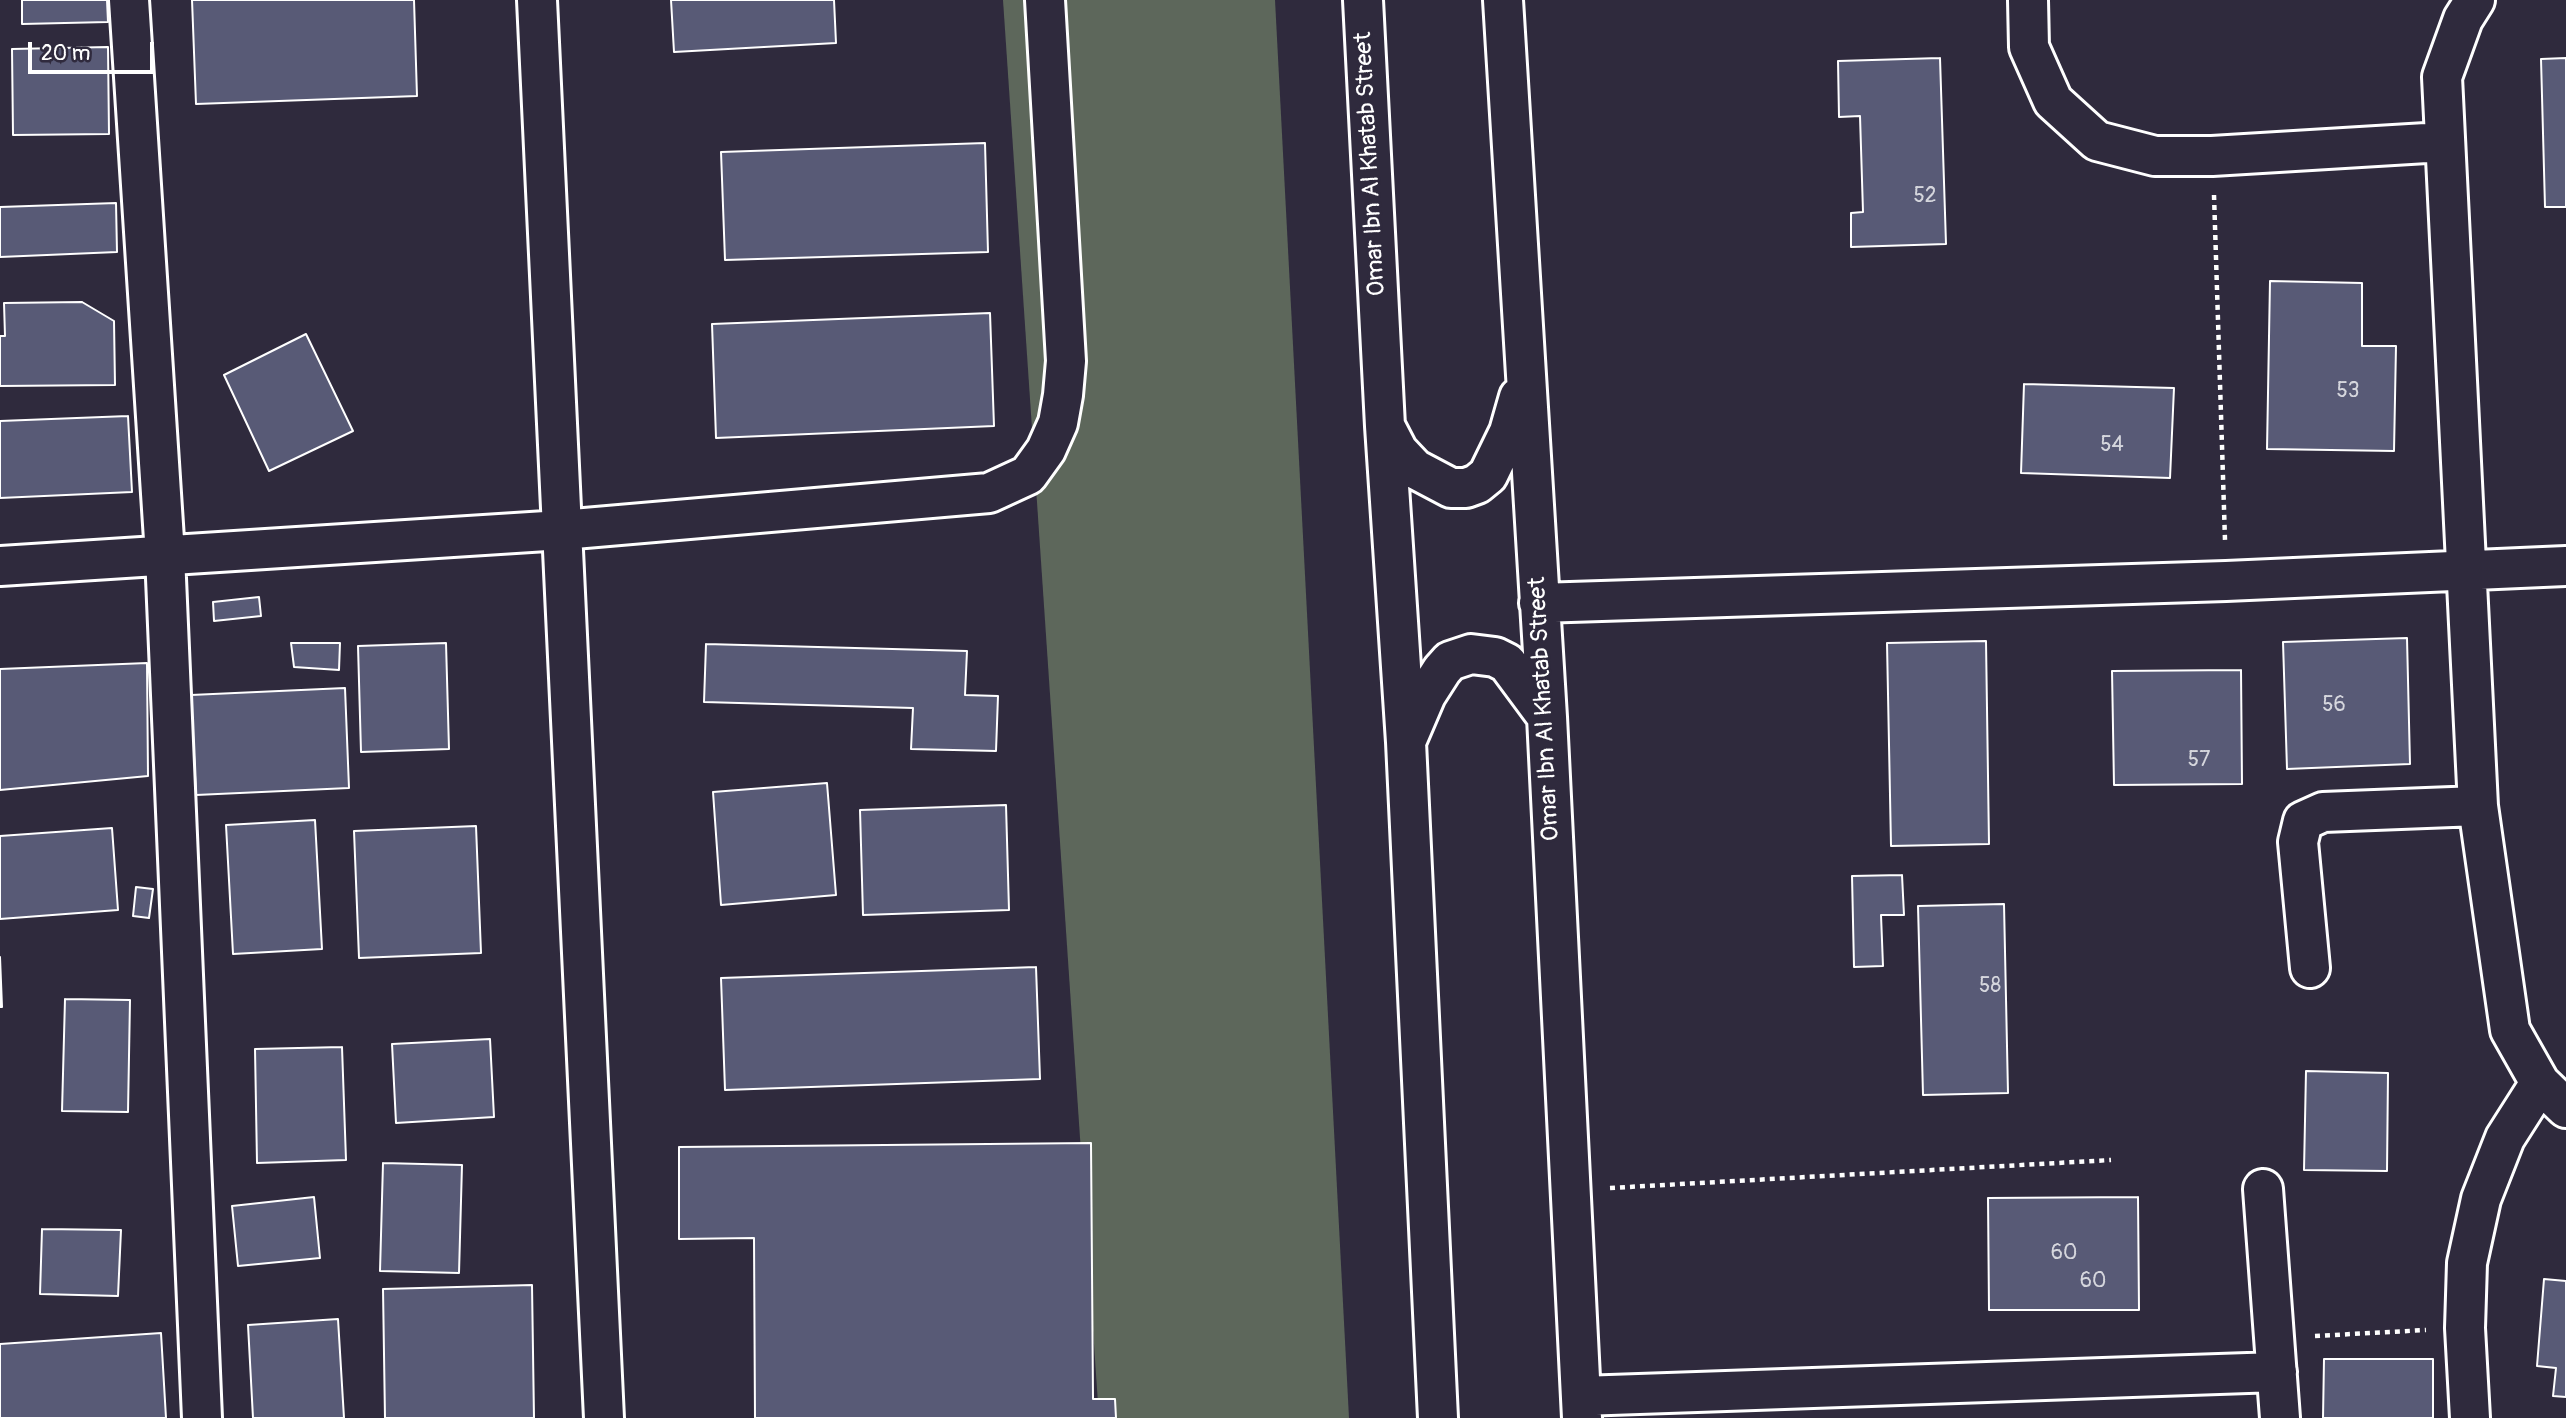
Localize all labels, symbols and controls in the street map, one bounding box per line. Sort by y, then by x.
scale bar [32,28,158,72]
street label: Omar Ibn Al Khatab Street [1350,31,1392,297]
text: 20 m [41,40,90,67]
house number: 52 [1913,184,1937,210]
house number: 53 [2336,379,2360,405]
house number: 54 [2100,433,2124,459]
street label: Omar Ibn Al Khatab Street [1524,576,1566,842]
house number: 56 [2322,693,2346,719]
house number: 57 [2188,748,2210,774]
house number: 58 [1979,974,2001,1000]
house number: 60 [2051,1241,2077,1267]
house number: 60 [2080,1269,2106,1295]

